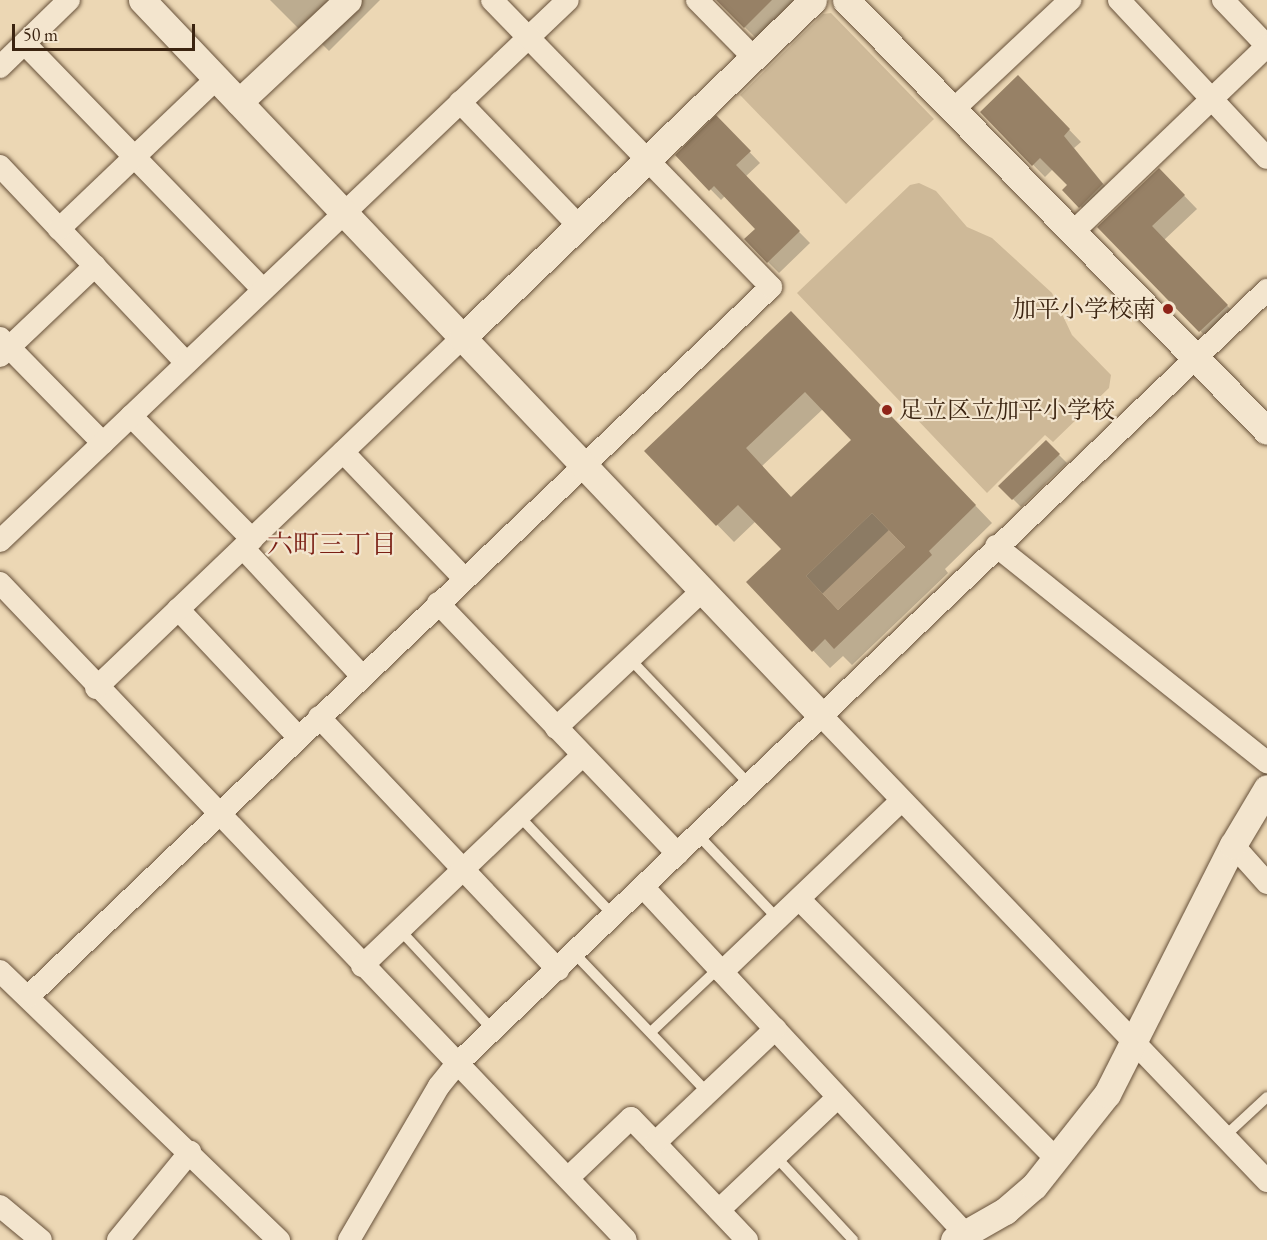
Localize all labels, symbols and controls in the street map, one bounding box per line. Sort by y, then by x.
scale bar [15,12,198,50]
text: 50 m [23,23,58,46]
place label: 加平小学校南 [1012,295,1156,323]
marker: 加平小学校南 [1161,302,1175,316]
place label: 足立区立加平小学校 [899,396,1115,424]
marker: 足立区立加平小学校 [880,403,894,417]
district label: 六町三丁目 [267,529,397,561]

